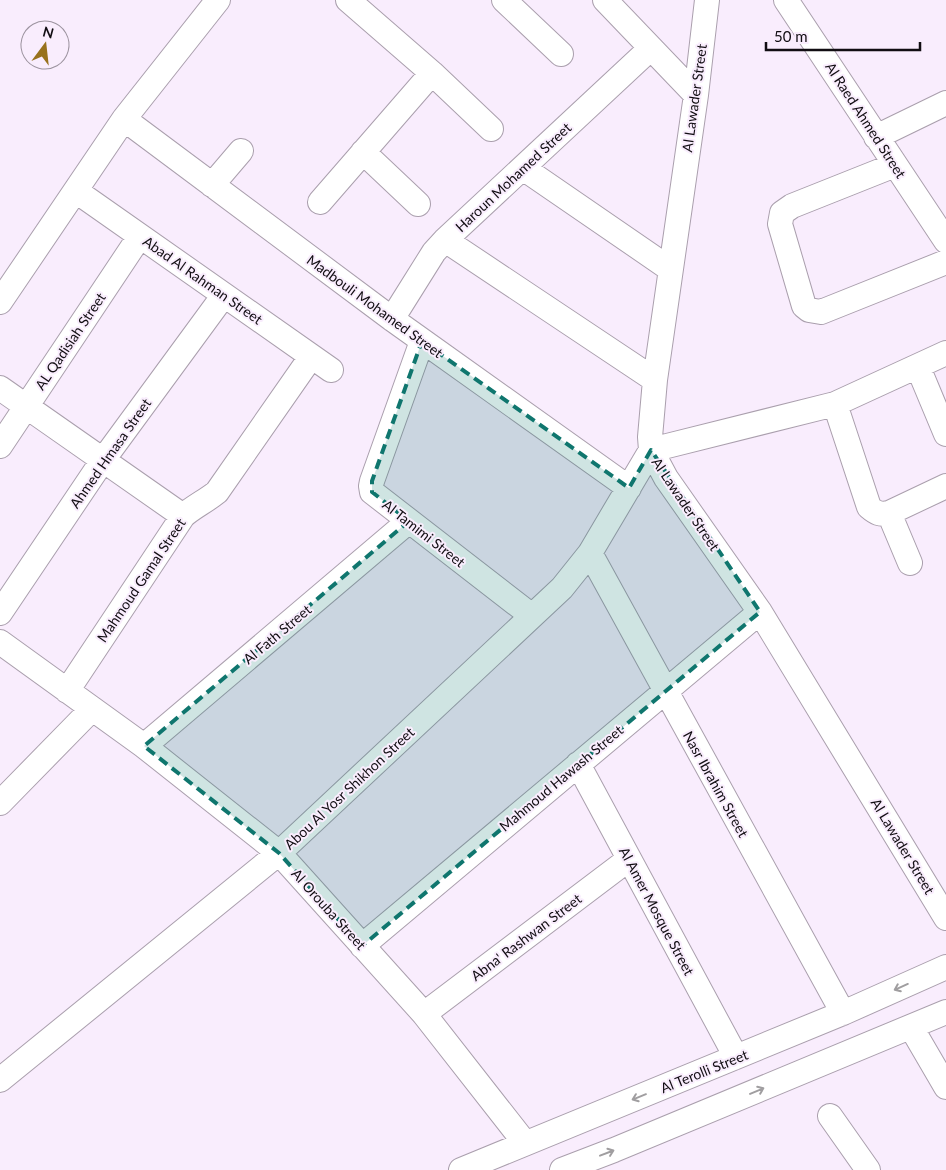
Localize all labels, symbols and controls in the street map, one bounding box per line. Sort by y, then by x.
north arrow [20,20,70,70]
scale bar [766,20,920,52]
text: N [41,22,56,42]
text: 50 m [774,27,808,45]
street label: Al Lawader Street [678,43,710,153]
street label: Al Raed Ahmed Street [822,59,910,181]
street label: Haroun Mohamed Street [452,119,574,235]
street label: Abad Al Rahman Street [140,232,266,328]
street label: Madbouli Mohamed Street [304,251,446,361]
street label: AL Qadisiah Street [31,289,109,393]
street label: Ahmed Hmasa Street [66,395,154,511]
street label: Al Lawader Street [649,454,723,554]
street label: Al Tamimi Street [379,496,469,570]
street label: Mahmoud Gamal Street [93,515,189,645]
street label: Al Fath Street [240,601,314,667]
street label: Mahmoud Hawash Street [496,721,626,835]
street label: Abou Al Yosr Shikhon Street [281,723,417,853]
street label: Nasr Ibrahim Street [680,728,752,840]
street label: Al Lawader Street [868,795,938,897]
street label: Al Amer Mosque Street [616,844,698,978]
street label: Al Orouba Street [288,865,370,953]
street label: Abna' Rashwan Street [467,890,585,984]
one-way arrow [894,983,909,993]
street label: Al Terolli Street [658,1046,750,1096]
one-way arrow [750,1085,765,1094]
one-way arrow [632,1093,647,1103]
one-way arrow [599,1148,614,1157]

